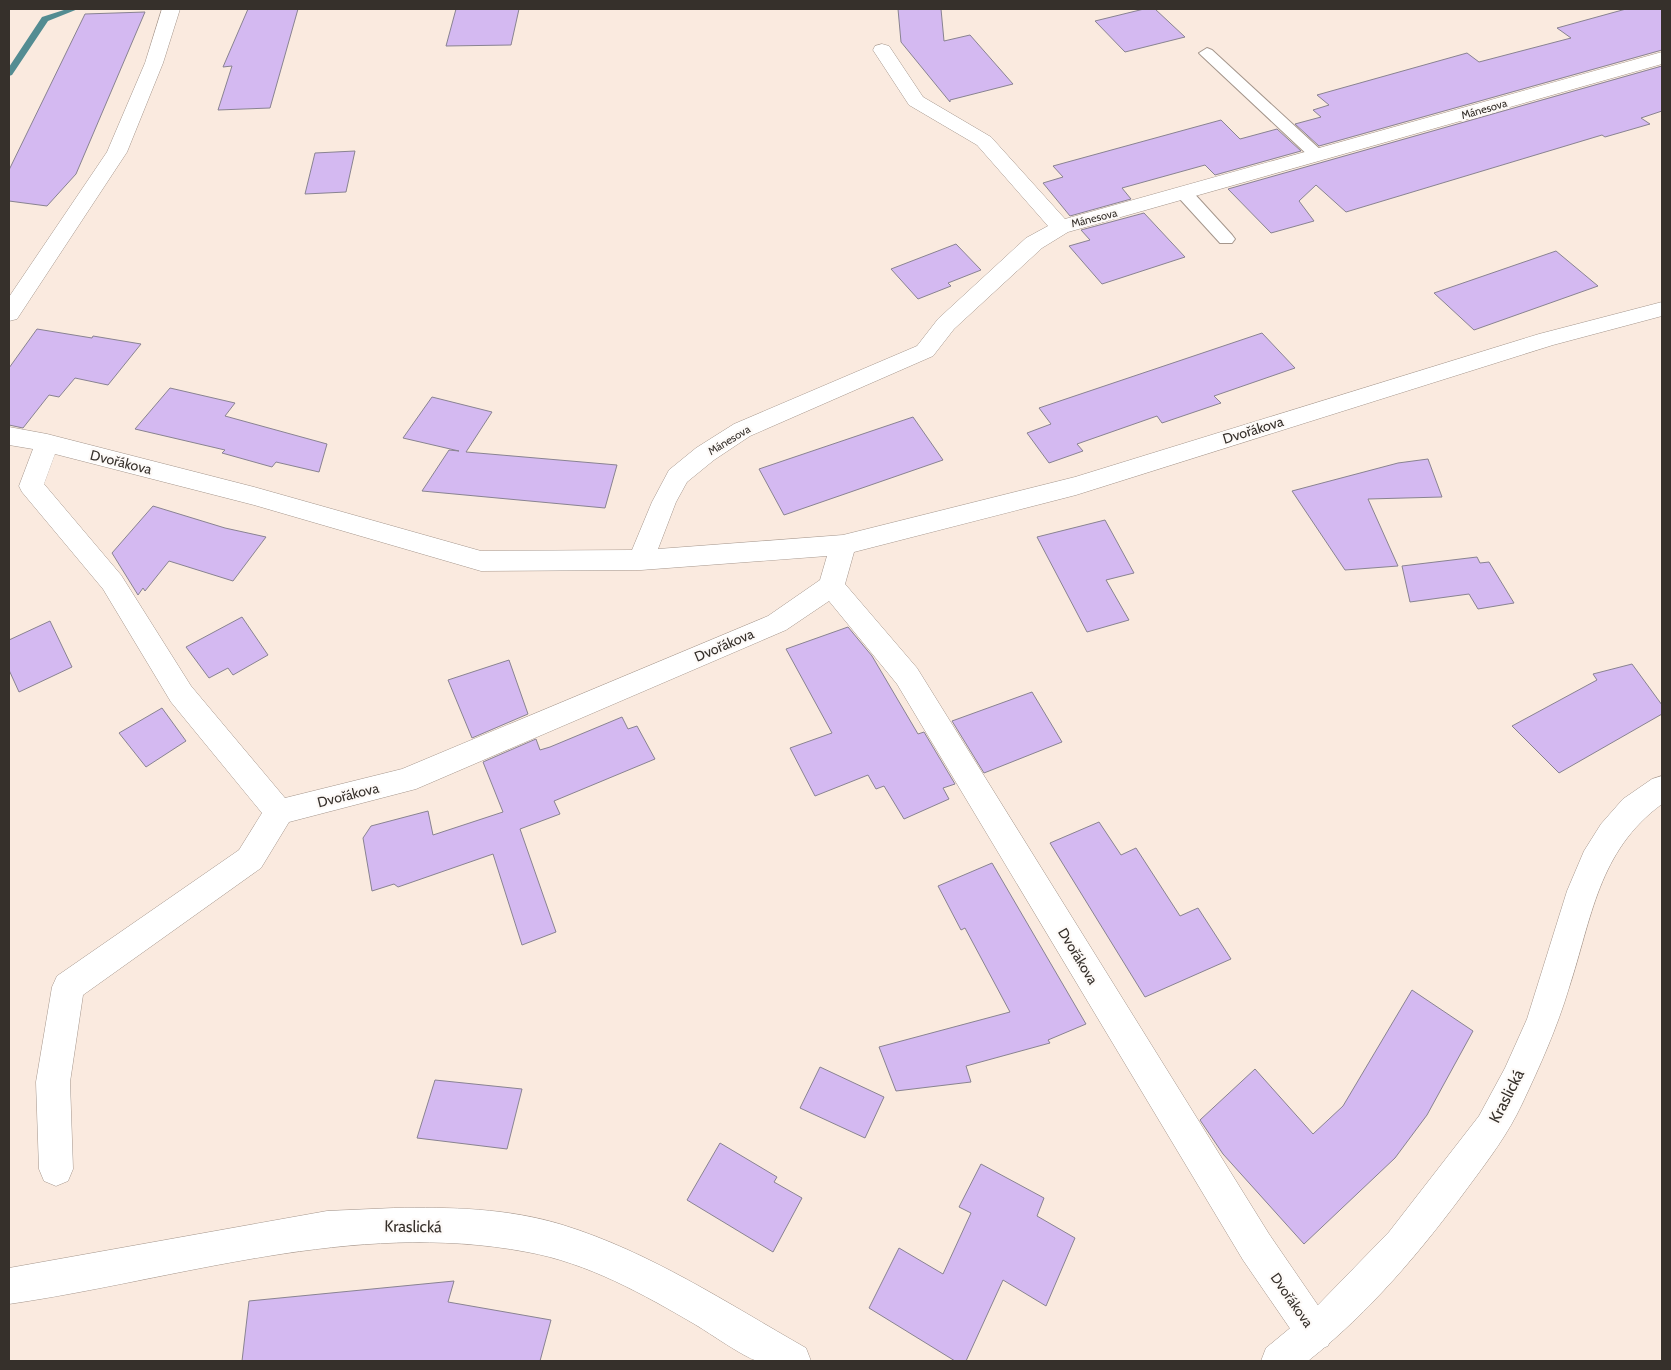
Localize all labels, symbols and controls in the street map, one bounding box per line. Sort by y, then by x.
street label: Mánesova [1459,96,1509,122]
street label: Mánesova [1069,205,1119,230]
street label: Dvořákova [1220,412,1286,448]
street label: Mánesova [705,422,753,458]
street label: Dvořákova [88,446,154,478]
street label: Dvořákova [692,624,757,666]
street label: Dvořákova [315,779,381,811]
street label: Dvořákova [1054,924,1102,988]
street label: Kraslická [1485,1066,1528,1126]
street label: Kraslická [384,1216,442,1237]
street label: Dvořákova [1267,1269,1318,1331]

